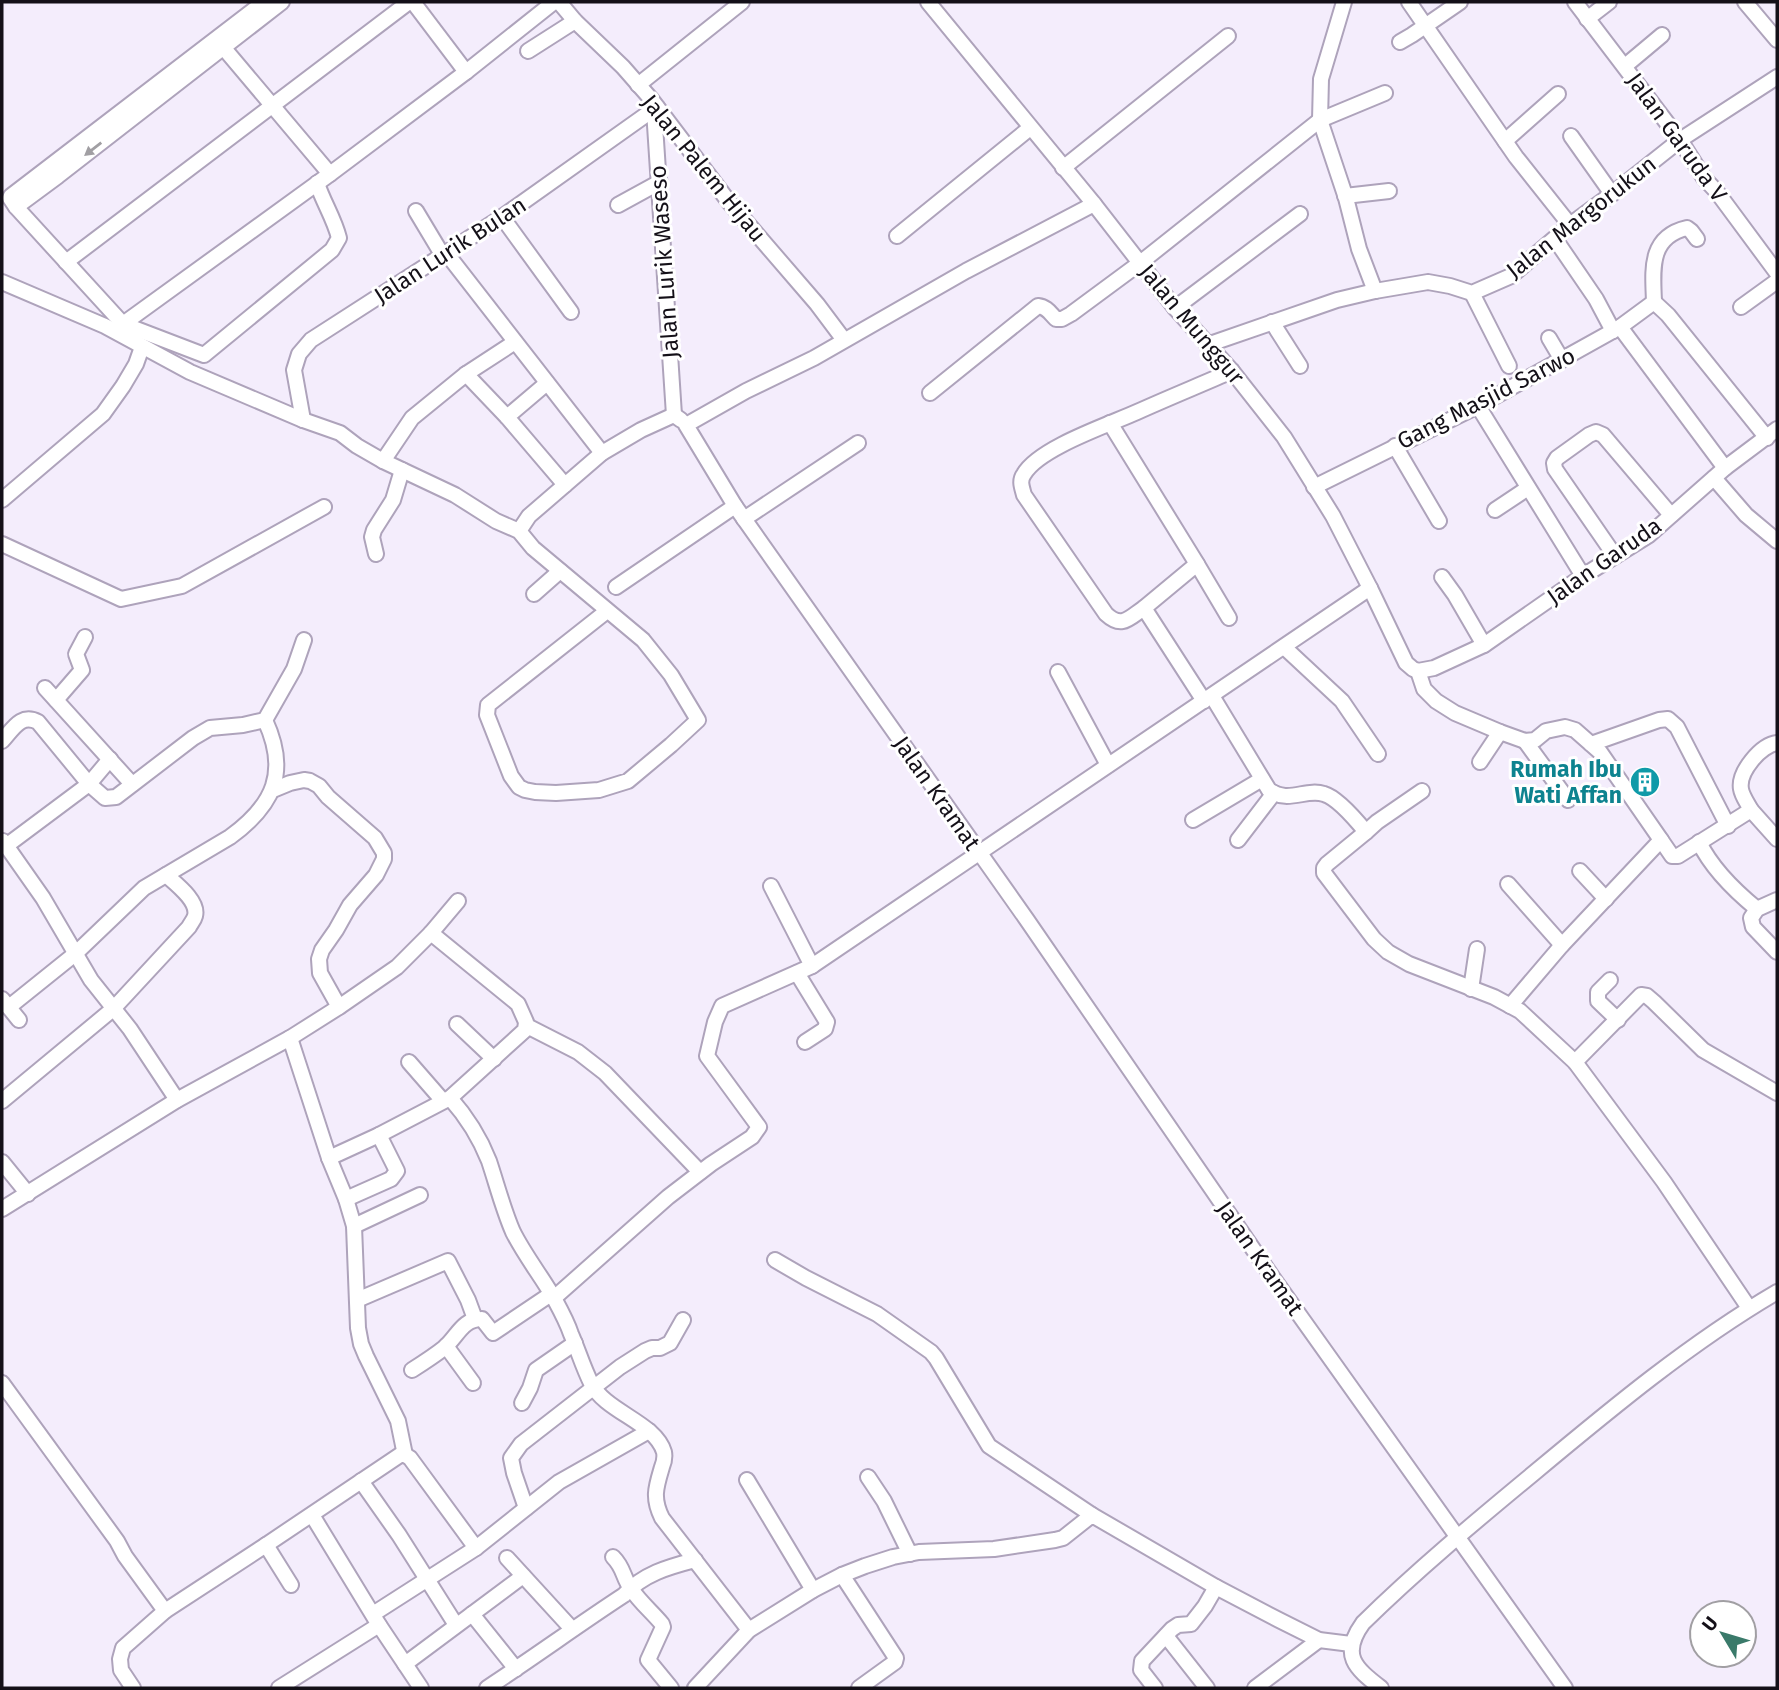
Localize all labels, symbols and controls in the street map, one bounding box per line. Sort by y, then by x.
street label: Jalan Garuda V [1621,67,1733,207]
street label: Jalan Palem Hijau [636,89,772,247]
one-way arrow [84,142,102,157]
street label: Jalan Margorukun [1500,150,1662,284]
street label: Jalan Lurik Waseso [643,164,685,360]
street label: Jalan Lurik Bulan [369,190,531,310]
street label: Jalan Munggur [1133,258,1251,390]
street label: Gang Masjid Sarwo [1392,341,1580,455]
street label: Jalan Garuda [1541,511,1667,611]
street label: Jalan Kramat [887,731,987,856]
place label: Rumah Ibu Wati Affan [1510,755,1622,809]
building icon: Rumah Ibu Wati Affan [1628,765,1662,799]
street label: Jalan Kramat [1210,1196,1310,1321]
north arrow [1688,1599,1758,1669]
text: U [1697,1612,1723,1636]

